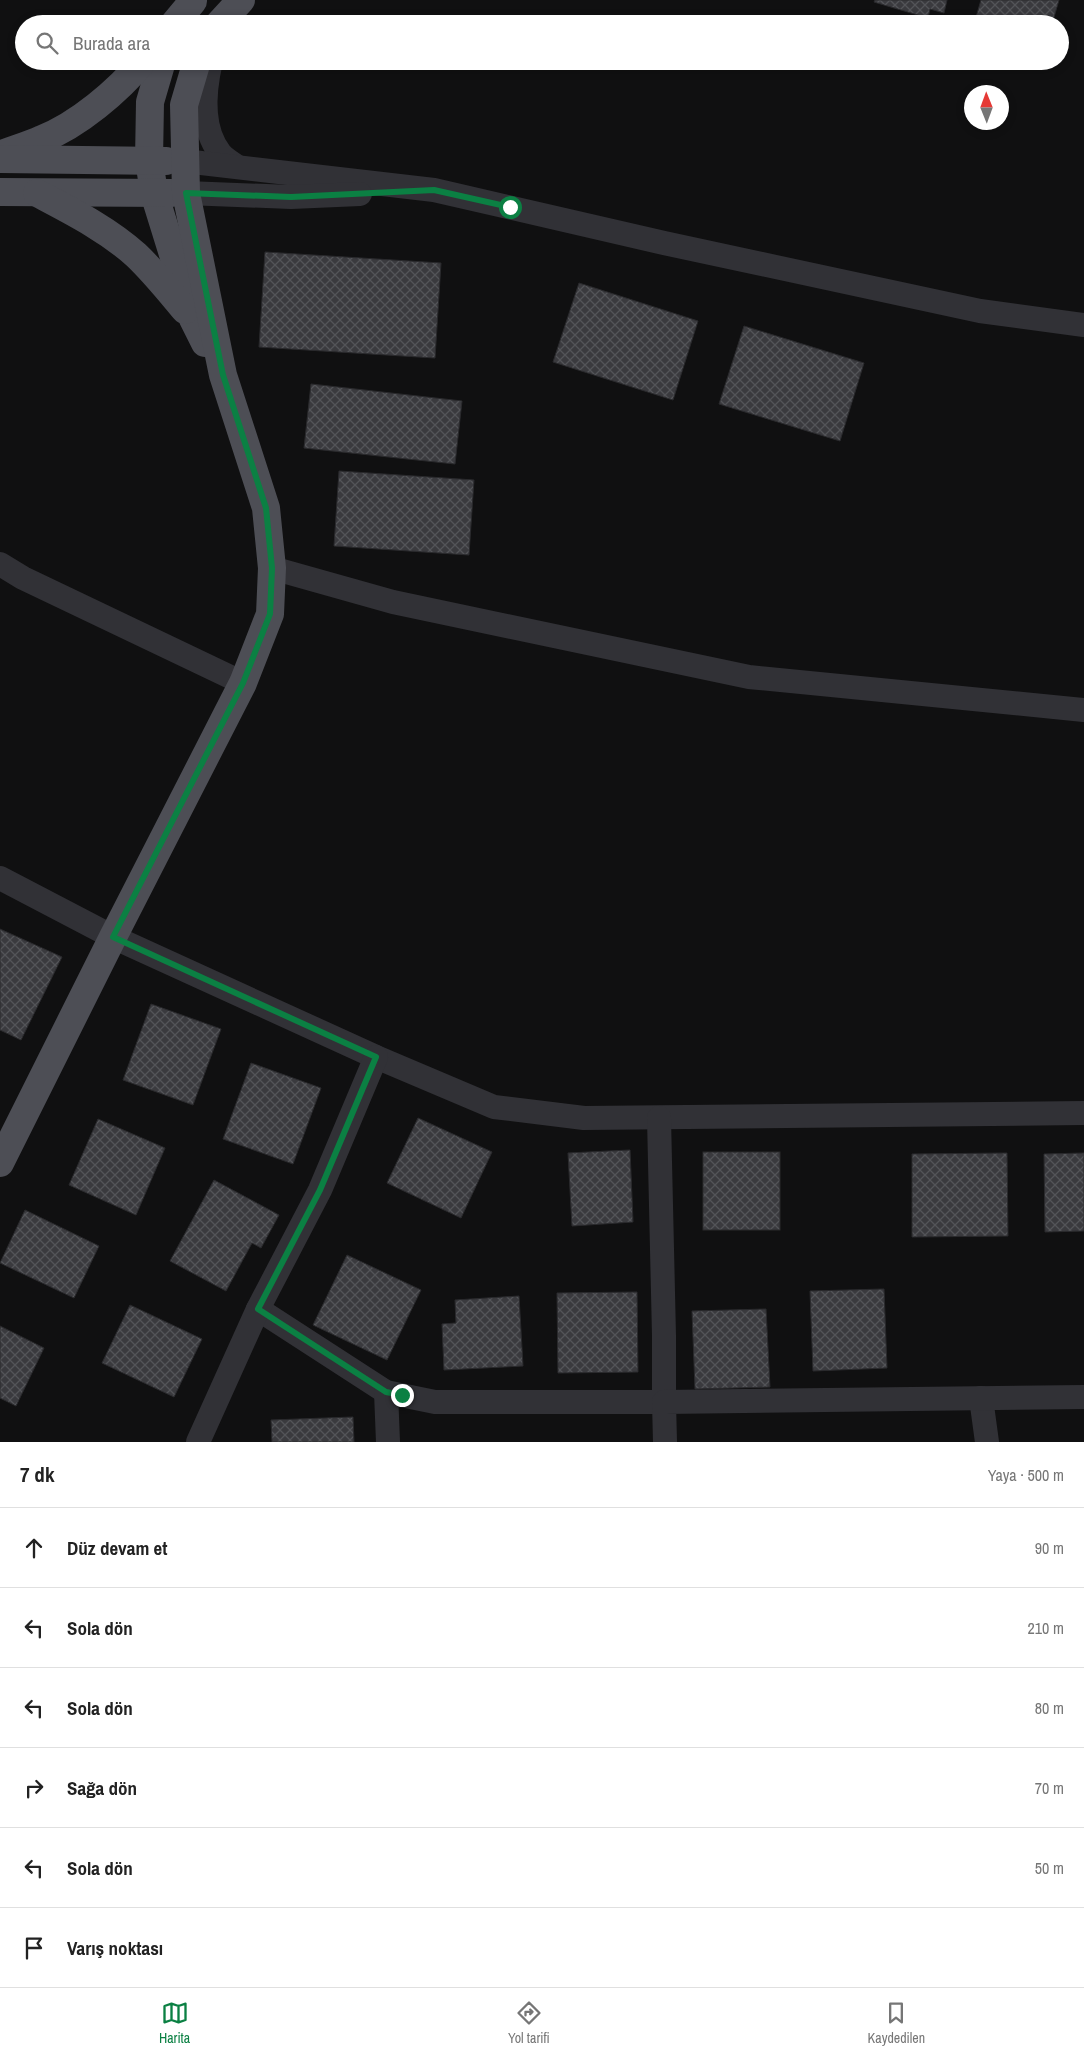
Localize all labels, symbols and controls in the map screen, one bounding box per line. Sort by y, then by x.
search box [15,15,1069,70]
icon: search [33,29,61,57]
text: Burada ara [73,30,150,56]
north arrow [964,85,1009,130]
route start [499,196,522,219]
route end [391,1384,414,1407]
text: 7 dk [20,1460,54,1489]
text: Yaya · 500 m [988,1464,1064,1486]
icon: ahead [20,1534,48,1562]
text: Düz devam et [67,1535,167,1561]
text: 90 m [1035,1537,1064,1559]
icon: left [20,1614,48,1642]
text: Sola dön [67,1615,133,1641]
text: 210 m [1028,1617,1064,1639]
icon: left [20,1694,48,1722]
text: Sola dön [67,1695,133,1721]
text: 80 m [1035,1697,1064,1719]
icon: right [20,1774,48,1802]
text: Sağa dön [67,1775,137,1801]
text: 70 m [1035,1777,1064,1799]
icon: left [20,1854,48,1882]
text: Sola dön [67,1855,133,1881]
text: 50 m [1035,1857,1064,1879]
icon: arrive [20,1934,48,1962]
text: Varış noktası [67,1935,163,1961]
tab: Harita [159,1999,190,2047]
tab: Yol tarifi [508,1999,550,2047]
tab: Kaydedilen [868,1999,925,2047]

